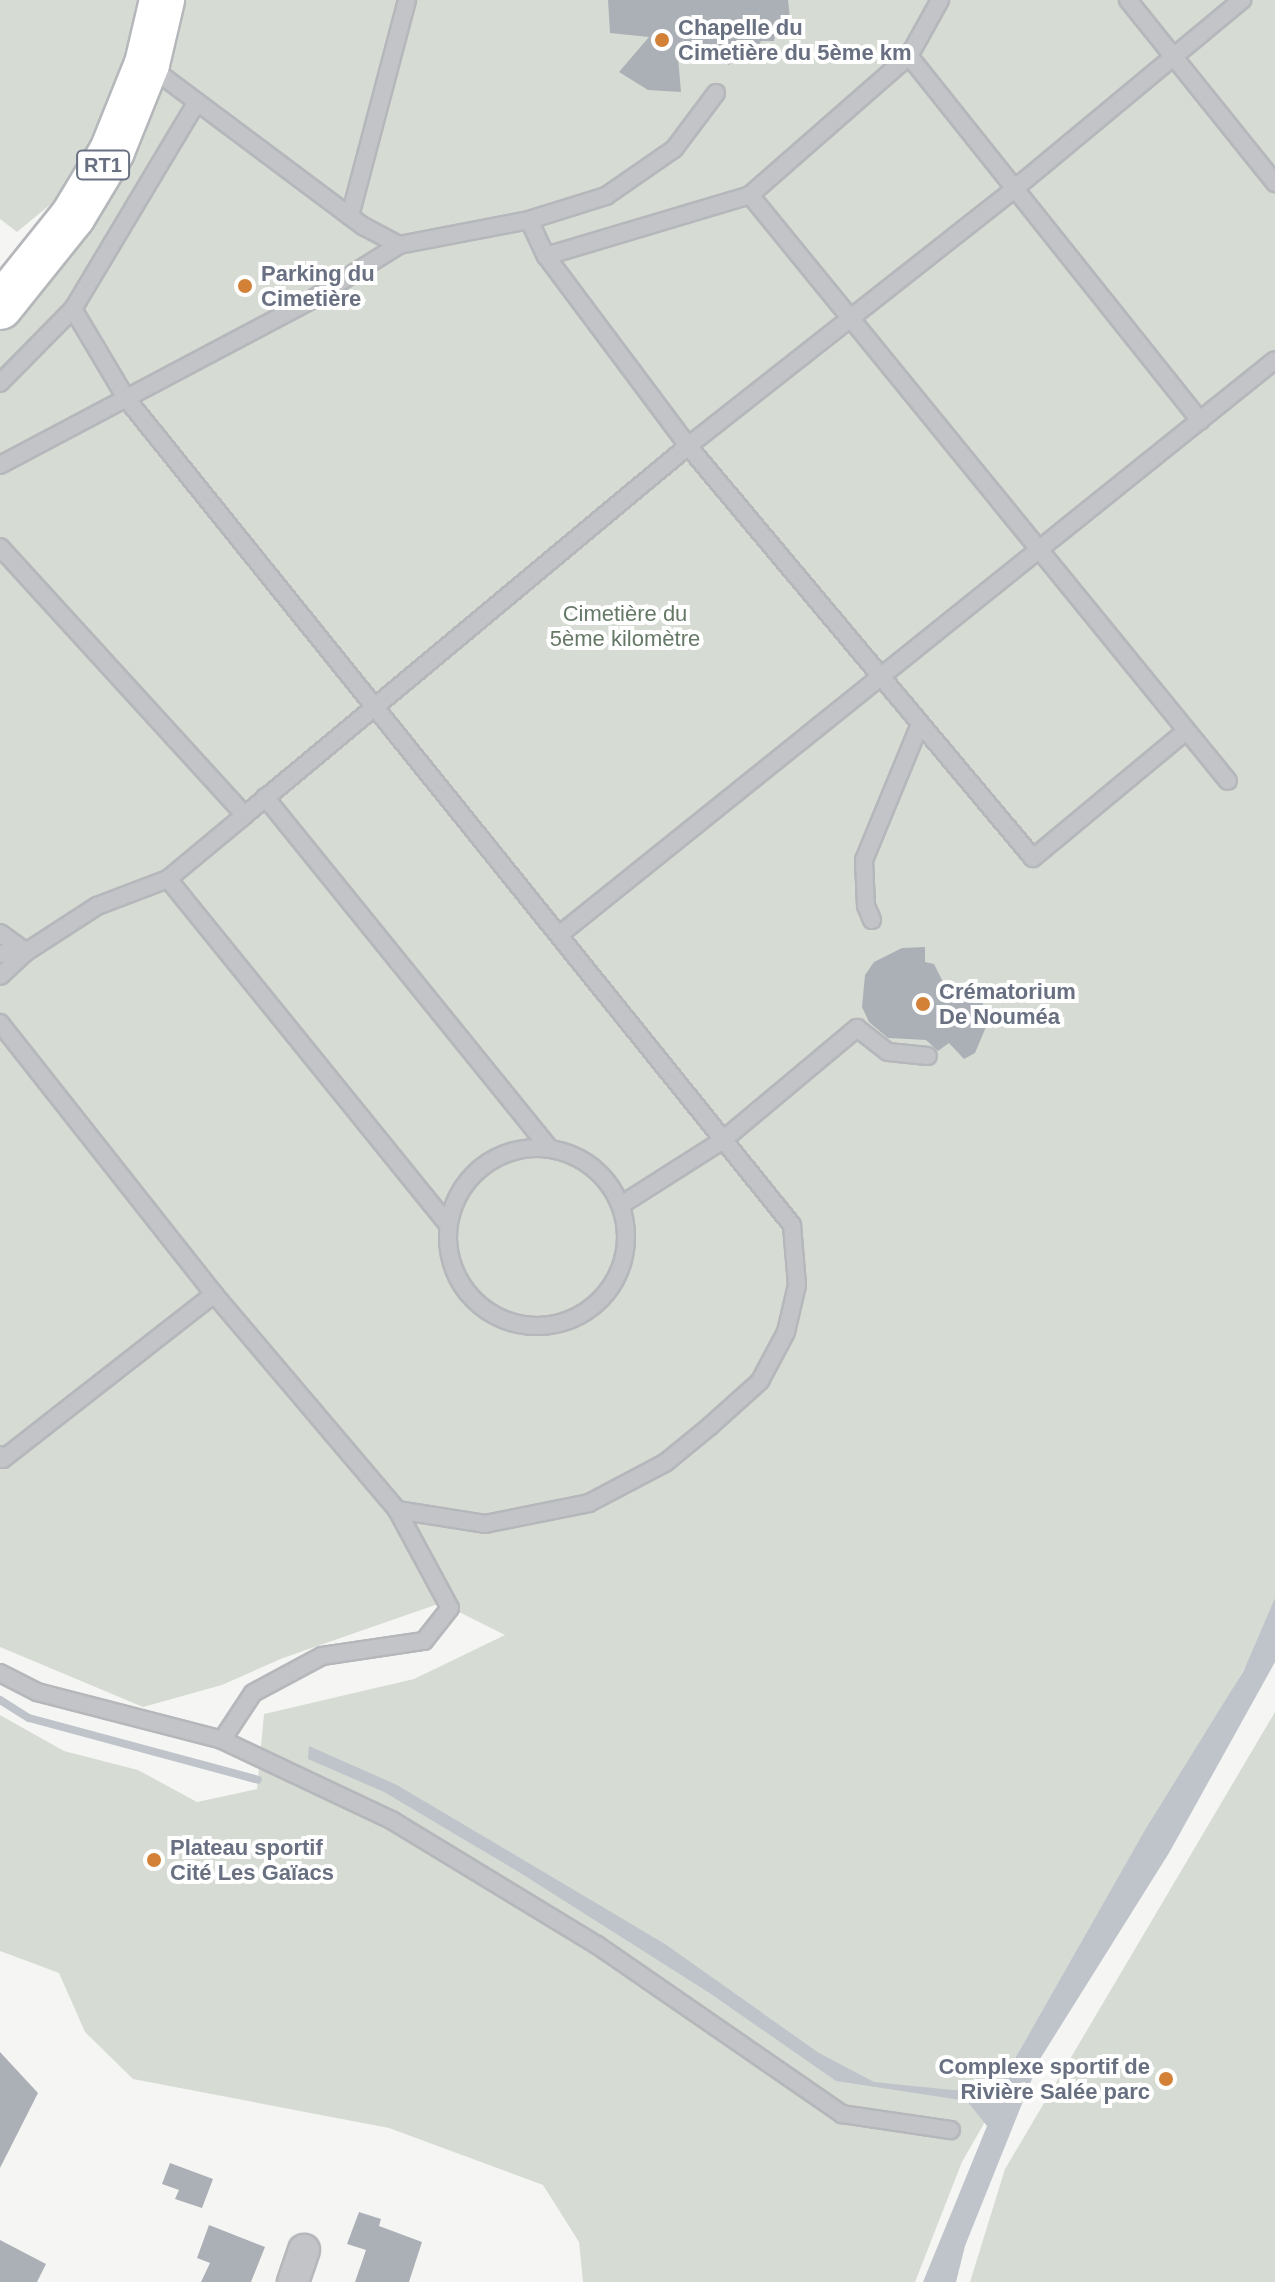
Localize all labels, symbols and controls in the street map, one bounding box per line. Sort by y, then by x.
place label: Chapelle du Cimetière du 5ème km [678,14,912,66]
marker: Chapelle du Cimetière du 5ème km [653,31,671,49]
road number: RT1 [75,149,131,181]
place label: Parking du Cimetière [261,260,375,312]
marker: Parking du Cimetière [236,277,254,295]
park label: Cimetière du 5ème kilomètre [550,600,700,652]
place label: Crématorium De Nouméa [939,978,1076,1030]
marker: Crématorium De Nouméa [914,995,932,1013]
place label: Plateau sportif Cité Les Gaïacs [170,1834,334,1886]
marker: Plateau sportif Cité Les Gaïacs [145,1851,163,1869]
place label: Complexe sportif de Rivière Salée parc [939,2053,1150,2104]
marker: Complexe sportif de Rivière Salée parc [1157,2070,1175,2088]

